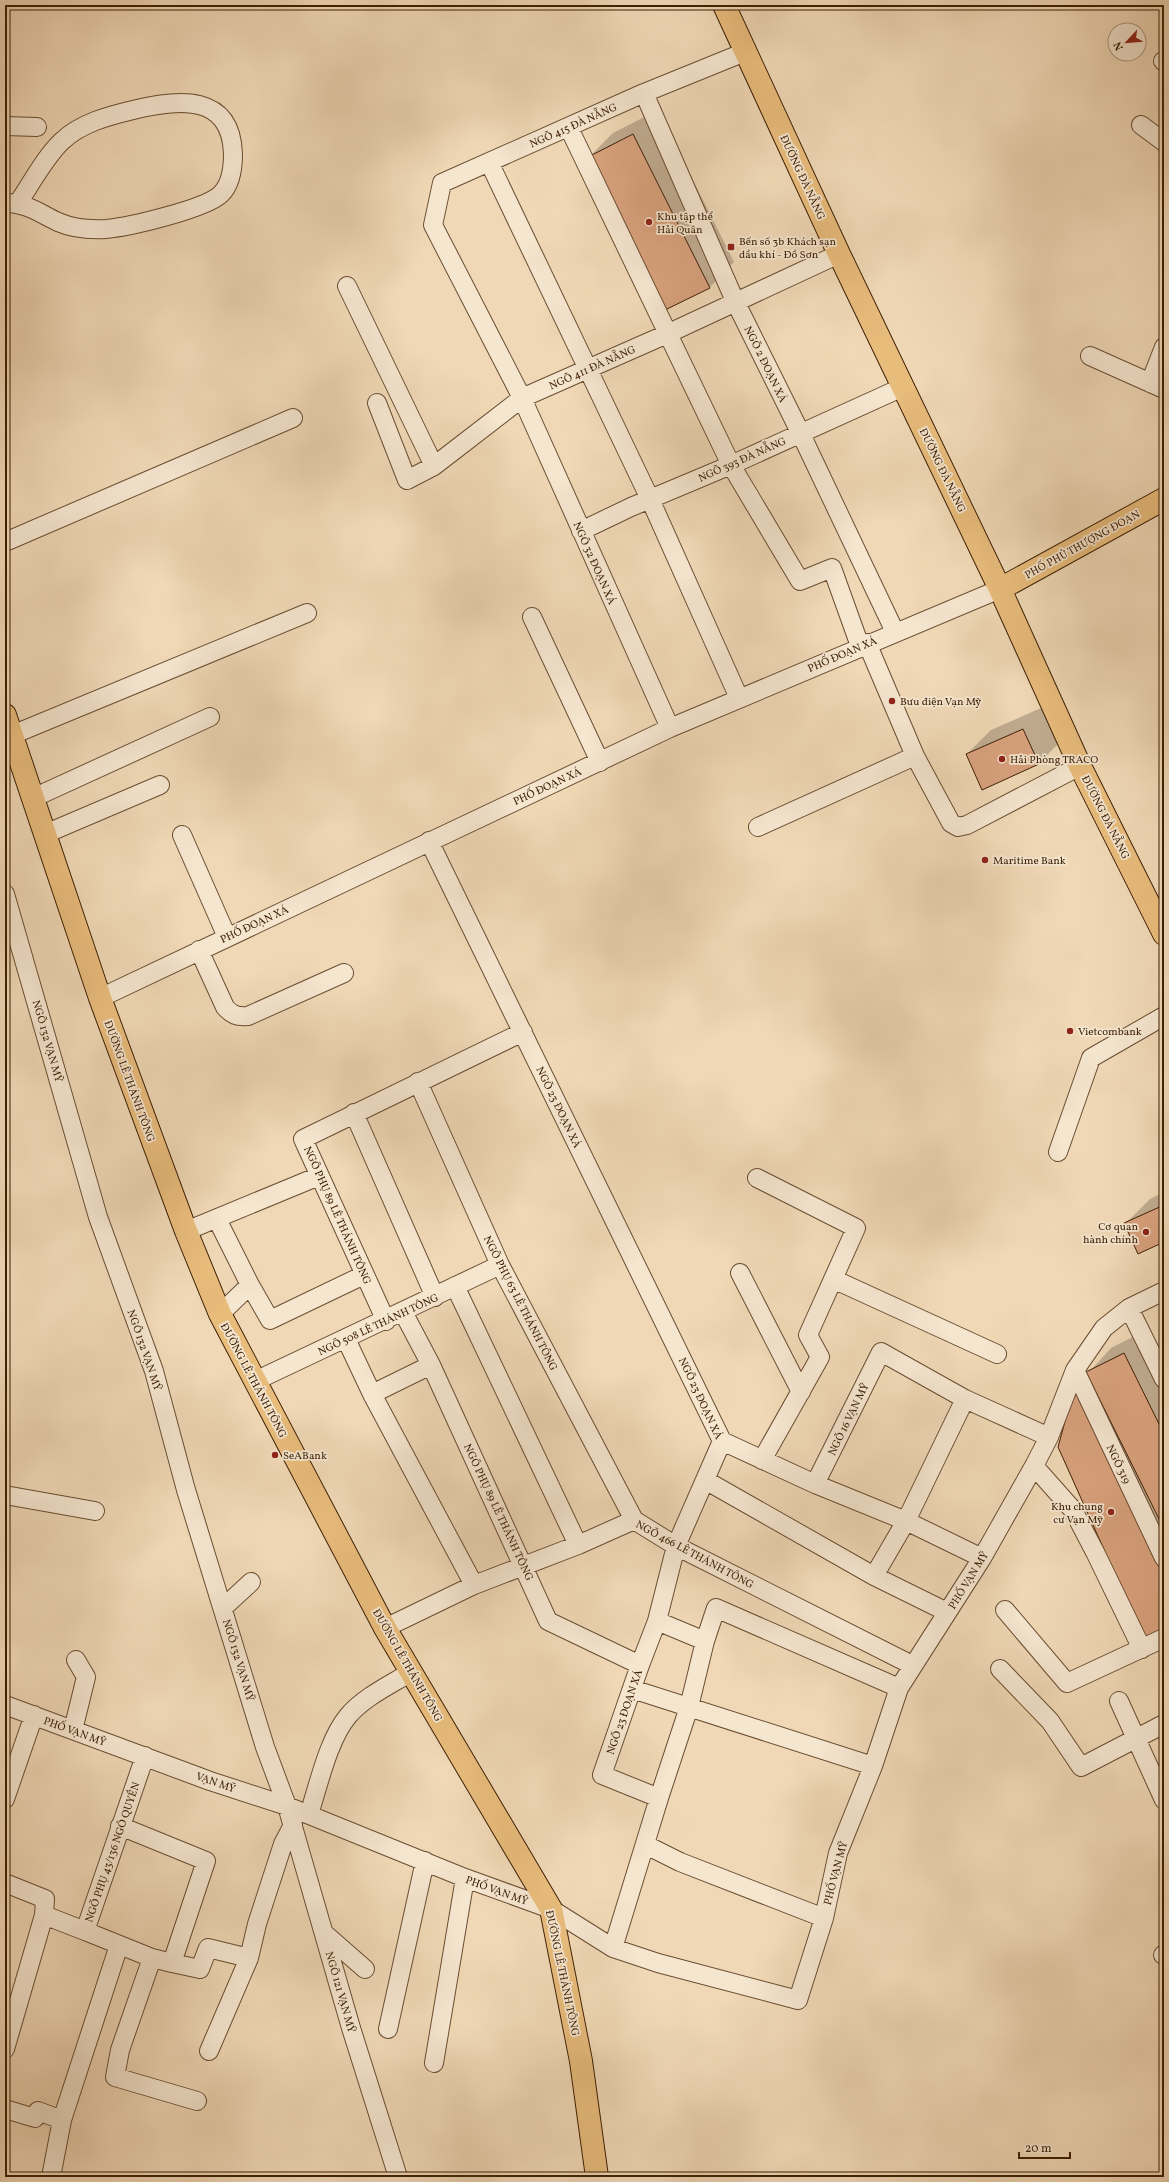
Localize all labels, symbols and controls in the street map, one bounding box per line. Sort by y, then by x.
north arrow [1107,22,1147,62]
text: N [1111,39,1128,53]
street label: NGÕ 415 ĐÀ NẴNG [527,99,620,152]
street label: ĐƯỜNG ĐÀ NẴNG [775,132,829,223]
place label: Khu tập thể Hải Quân [657,210,714,238]
marker: Khu tập thể Hải Quân [644,217,654,227]
place label: Bến số 3b Khách sạn dầu khí - Đồ Sơn [739,235,837,263]
marker: Bến số 3b Khách sạn dầu khí - Đồ Sơn [726,242,736,252]
street label: NGÕ 2 ĐOẠN XÁ [740,324,790,406]
street label: NGÕ 411 ĐÀ NẴNG [546,342,638,394]
street label: ĐƯỜNG ĐÀ NẴNG [915,425,970,515]
street label: NGÕ 393 ĐÀ NẴNG [696,433,789,487]
street label: PHỐ PHỦ THƯỢNG ĐOẠN [1022,506,1143,583]
street label: NGÕ 32 ĐOẠN XÁ [569,520,619,608]
street label: PHỐ ĐOẠN XÁ [805,633,880,677]
place label: Bưu điện Vạn Mỹ [900,695,981,710]
marker: Bưu điện Vạn Mỹ [887,696,897,706]
place label: Hải Phòng TRACO [1010,753,1098,768]
marker: Hải Phòng TRACO [997,754,1007,764]
street label: PHỐ ĐOẠN XÁ [511,764,585,810]
street label: ĐƯỜNG ĐÀ NẴNG [1077,773,1133,862]
place label: Maritime Bank [993,854,1066,869]
marker: Maritime Bank [980,855,990,865]
street label: PHỐ ĐOẠN XÁ [218,902,292,948]
street label: NGÕ 132 VẠN MỸ [28,998,66,1084]
street label: ĐƯỜNG LÊ THÁNH TÔNG [100,1019,158,1144]
place label: Vietcombank [1078,1025,1142,1040]
marker: Vietcombank [1065,1026,1075,1036]
street label: NGÕ 23 ĐOẠN XÁ [531,1064,584,1151]
street label: NGÕ PHỤ 89 LÊ THÁNH TÔNG [299,1144,374,1287]
place label: Cơ quan hành chính [1083,1220,1138,1248]
marker: Cơ quan hành chính [1141,1227,1151,1237]
street label: NGÕ PHỤ 63 LÊ THÁNH TÔNG [479,1234,560,1374]
street label: NGÕ 508 LÊ THÁNH TÔNG [316,1291,441,1360]
street label: NGÕ 132 VẠN MỸ [123,1308,165,1393]
street label: ĐƯỜNG LÊ THÁNH TÔNG [216,1321,289,1441]
street label: NGÕ 23 ĐOẠN XÁ [674,1355,725,1442]
street label: NGÕ 16 VẠN MỸ [825,1381,873,1459]
street label: NGÕ PHỤ 89 LÊ THÁNH TÔNG [459,1442,536,1584]
street label: NGÕ 319 [1102,1442,1134,1487]
place label: SeABank [283,1449,327,1464]
marker: SeABank [270,1450,280,1460]
place label: Khu chung cư Vạn Mỹ [1051,1500,1103,1528]
marker: Khu chung cư Vạn Mỹ [1106,1507,1116,1517]
street label: NGÕ 466 LÊ THÁNH TÔNG [633,1518,756,1593]
street label: PHỐ VẠN MỸ [945,1548,993,1613]
street label: ĐƯỜNG LÊ THÁNH TÔNG [368,1606,445,1725]
street label: NGÕ 132 VẠN MỸ [218,1618,257,1703]
street label: NGÕ 23 ĐOẠN XÁ [604,1668,647,1757]
street label: PHỐ VẠN MỸ [41,1713,108,1751]
street label: VẠN MỸ [194,1770,237,1797]
street label: NGÕ PHỤ 43/136 NGÔ QUYỀN [81,1780,145,1925]
street label: PHỐ VẠN MỸ [820,1839,852,1907]
street label: PHỐ VẠN MỸ [463,1872,530,1910]
street label: ĐƯỜNG LÊ THÁNH TÔNG [541,1909,582,2038]
street label: NGÕ 121 VẠN MỸ [321,1950,358,2035]
scale bar [1019,2134,1070,2160]
text: 20 m [1025,2141,1052,2157]

